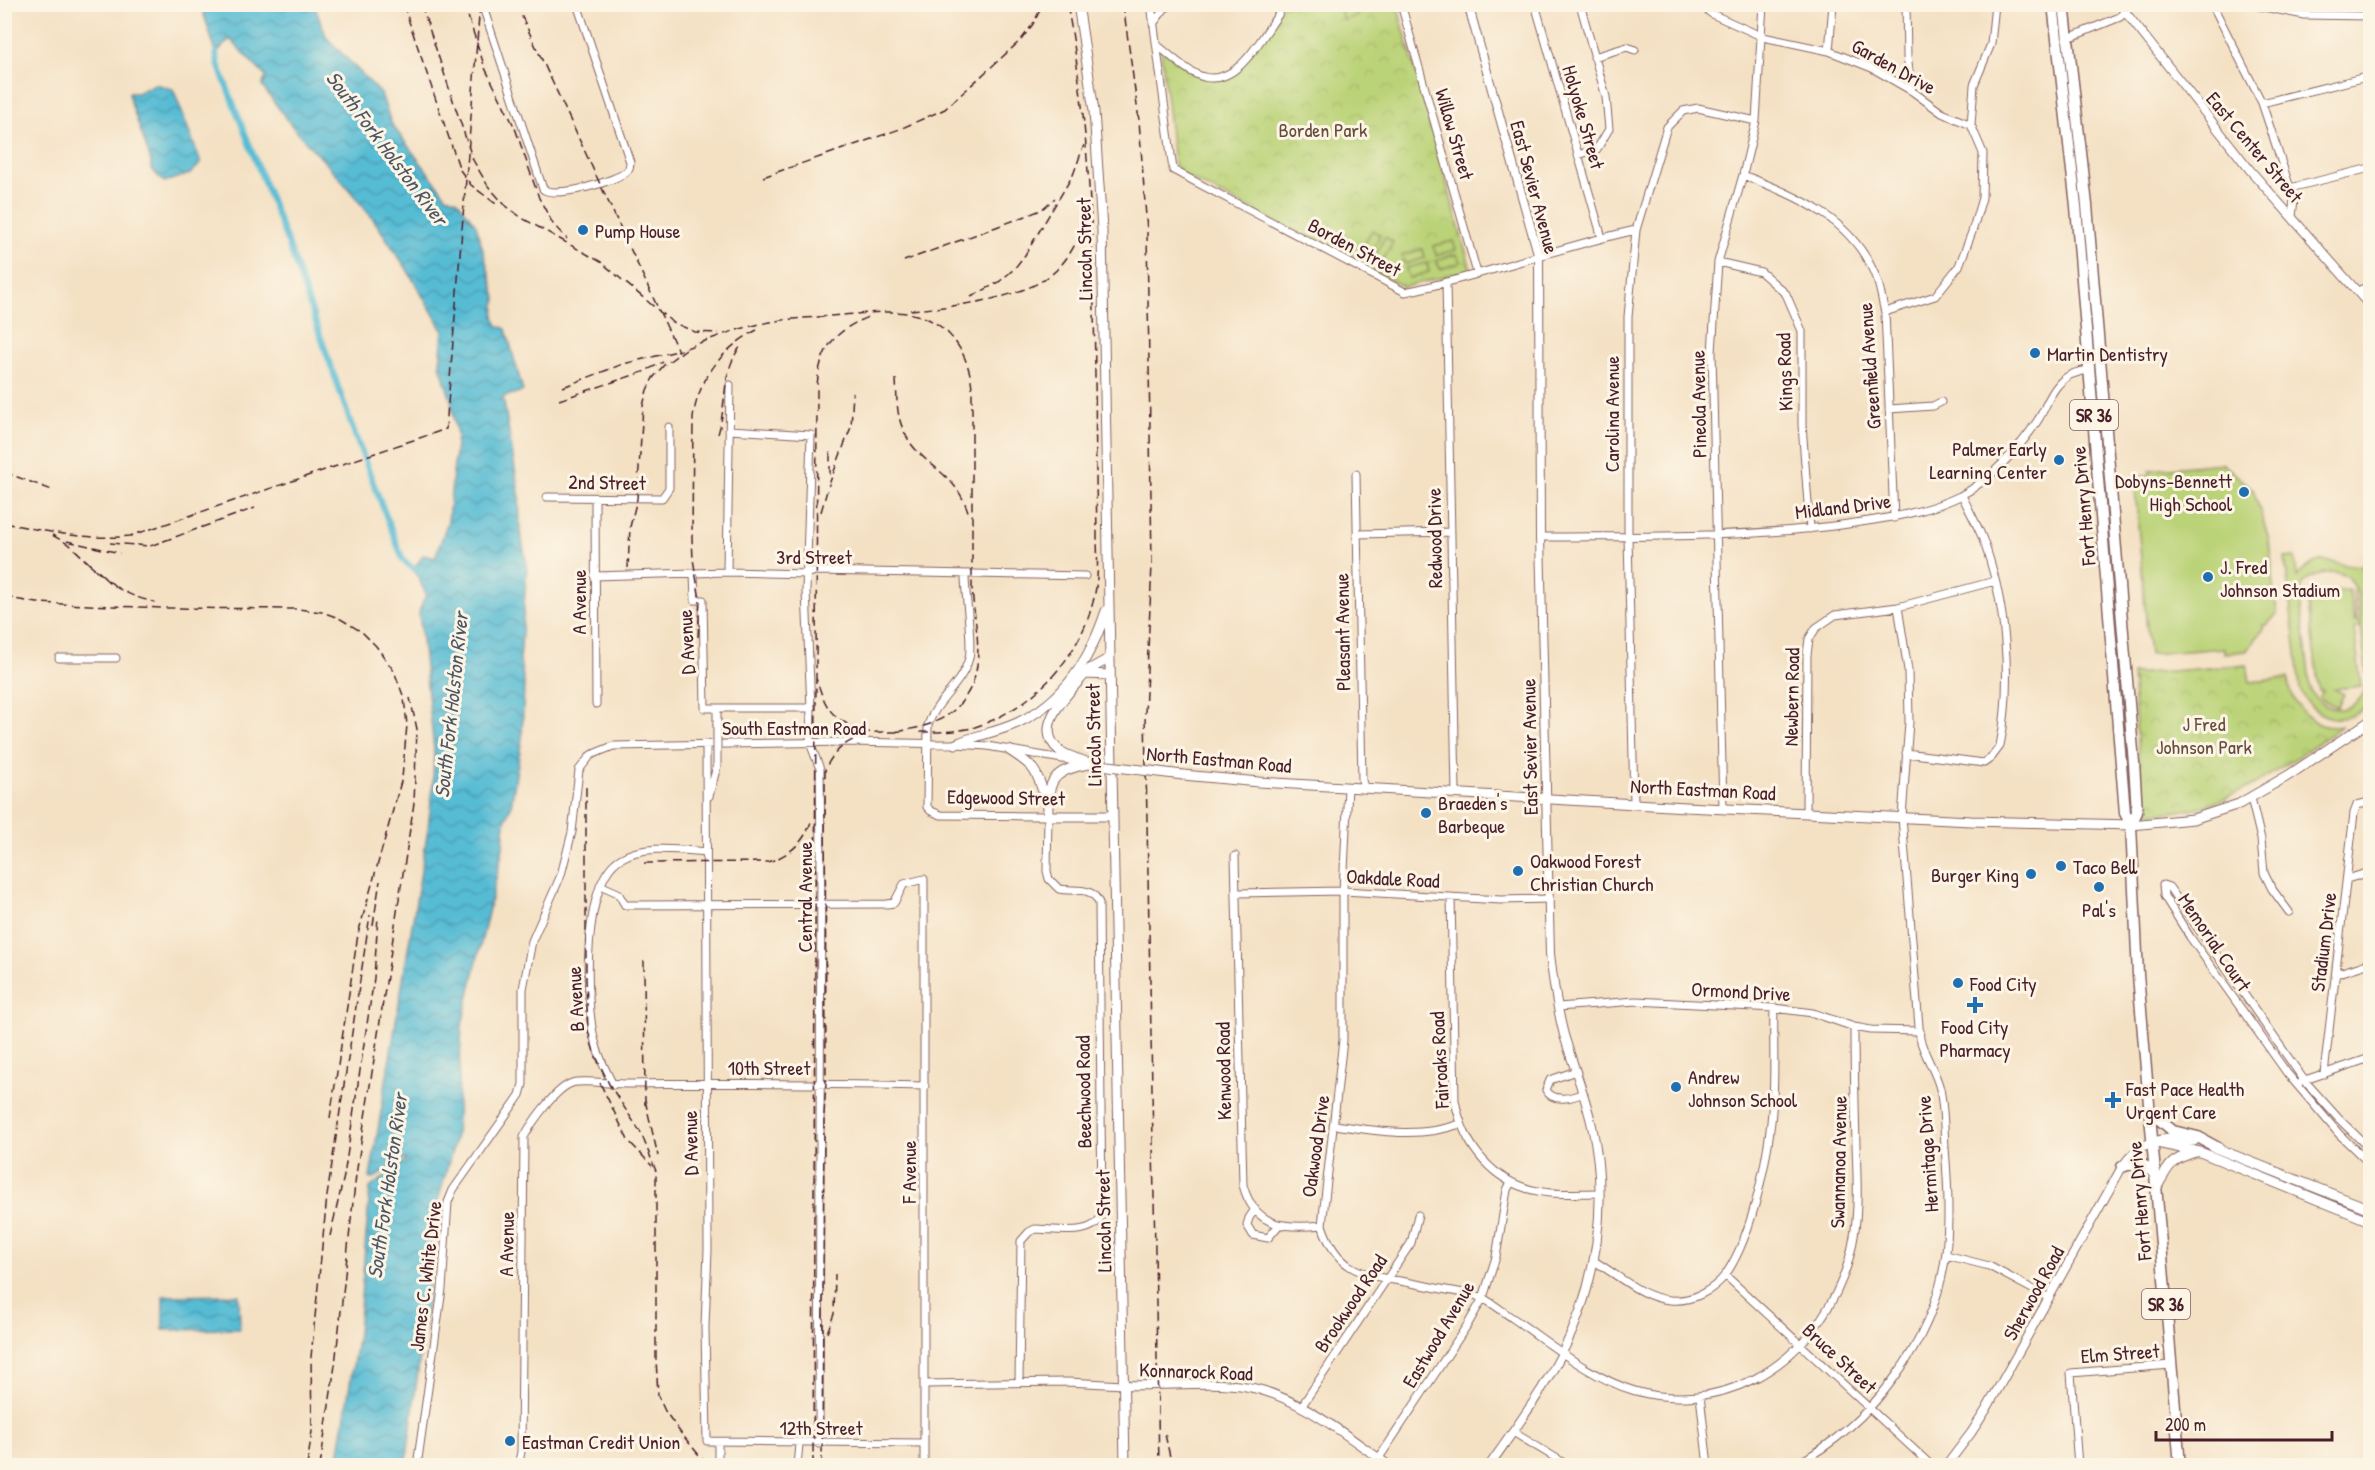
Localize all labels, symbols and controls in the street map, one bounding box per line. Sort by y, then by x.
street label: Garden Drive [1847,32,1941,100]
street label: Holyoke Street [1556,62,1612,173]
water label: South Fork Holston River [319,65,456,233]
street label: Willow Street [1429,85,1481,184]
street label: East Center Street [2200,86,2310,209]
park label: Borden Park [1279,116,1367,143]
street label: East Sevier Avenue [1504,118,1566,256]
street label: Lincoln Street [1070,197,1098,300]
street label: Borden Street [1304,211,1407,283]
place label: Pump House [595,217,680,244]
marker: Pump House [576,223,590,237]
street label: Greenfield Avenue [1851,302,1887,430]
street label: Kings Road [1769,332,1799,411]
place label: Martin Dentistry [2047,340,2168,367]
marker: Martin Dentistry [2028,346,2042,360]
street label: Pineola Avenue [1684,350,1712,458]
street label: Carolina Avenue [1598,356,1625,472]
road number: SR 36 [2070,400,2118,430]
place label: Palmer Early Learning Center [1930,435,2047,485]
street label: Fort Henry Drive [2064,445,2102,568]
marker: Palmer Early Learning Center [2052,453,2066,467]
place label: Dobyns-Bennett High School [2115,467,2233,517]
street label: 2nd Street [568,468,647,496]
marker: Dobyns-Bennett High School [2237,485,2251,499]
street label: Midland Drive [1794,487,1893,525]
street label: Redwood Drive [1420,488,1448,588]
street label: 3rd Street [776,543,853,570]
place label: J. Fred Johnson Stadium [2220,553,2340,603]
street label: A Avenue [565,569,592,635]
marker: J. Fred Johnson Stadium [2201,570,2215,584]
street label: Pleasant Avenue [1327,573,1357,691]
water label: South Fork Holston River [427,608,475,799]
street label: D Avenue [671,609,701,675]
street label: Newbern Road [1777,647,1805,746]
street label: East Sevier Avenue [1514,679,1544,815]
street label: Lincoln Street [1079,683,1107,786]
park label: J Fred Johnson Park [2156,710,2252,760]
street label: South Eastman Road [722,714,866,741]
street label: North Eastman Road [1145,739,1293,779]
street label: North Eastman Road [1630,772,1777,806]
street label: Edgewood Street [947,782,1066,812]
place label: Braeden's Barbeque [1438,789,1508,839]
marker: Braeden's Barbeque [1419,806,1433,820]
street label: Central Avenue [791,841,818,953]
place label: Oakwood Forest Christian Church [1530,847,1653,897]
place label: Taco Bell [2073,853,2138,880]
marker: Taco Bell [2054,859,2068,873]
place label: Burger King [1931,861,2019,888]
street label: Oakdale Road [1346,862,1441,894]
marker: Oakwood Forest Christian Church [1511,864,1525,878]
marker: Burger King [2024,867,2038,881]
marker: Pal's [2092,880,2106,894]
street label: Memorial Court [2172,888,2258,997]
street label: Stadium Drive [2304,891,2342,993]
place label: Pal's [2082,896,2116,923]
street label: B Avenue [560,966,590,1032]
place label: Food City [1969,970,2037,997]
street label: Ormond Drive [1691,975,1791,1007]
marker: Food City [1951,976,1965,990]
marker: Food City Pharmacy [1968,998,1982,1012]
street label: Fairoaks Road [1423,1011,1455,1110]
place label: Food City Pharmacy [1939,1013,2011,1063]
street label: Kenwood Road [1209,1022,1237,1120]
street label: Beechwood Road [1069,1035,1097,1149]
street label: 10th Street [728,1054,811,1081]
place label: Andrew Johnson School [1688,1063,1798,1113]
place label: Fast Pace Health Urgent Care [2125,1075,2244,1125]
marker: Andrew Johnson School [1669,1080,1683,1094]
water label: South Fork Holston River [360,1089,415,1280]
marker: Fast Pace Health Urgent Care [2104,1091,2122,1109]
street label: Oakwood Drive [1294,1093,1336,1199]
street label: Hermitage Drive [1909,1095,1945,1213]
street label: Swannanoa Avenue [1823,1096,1853,1228]
street label: D Avenue [676,1110,704,1176]
street label: Fort Henry Drive [2120,1140,2158,1263]
street label: F Avenue [895,1141,922,1204]
street label: Lincoln Street [1089,1169,1117,1272]
street label: James C. White Drive [402,1199,448,1353]
street label: A Avenue [492,1211,520,1277]
street label: Sherwood Road [1996,1241,2070,1345]
street label: Brookwood Road [1307,1249,1393,1357]
street label: Eastwood Avenue [1396,1276,1480,1392]
road number: SR 36 [2142,1289,2190,1319]
street label: Bruce Street [1797,1317,1884,1400]
street label: Elm Street [2080,1337,2161,1369]
street label: Konnarock Road [1139,1356,1253,1386]
scale bar [2156,1404,2332,1442]
text: 200 m [2165,1412,2206,1437]
street label: 12th Street [779,1414,864,1441]
place label: Eastman Credit Union [522,1428,680,1455]
marker: Eastman Credit Union [503,1434,517,1448]

